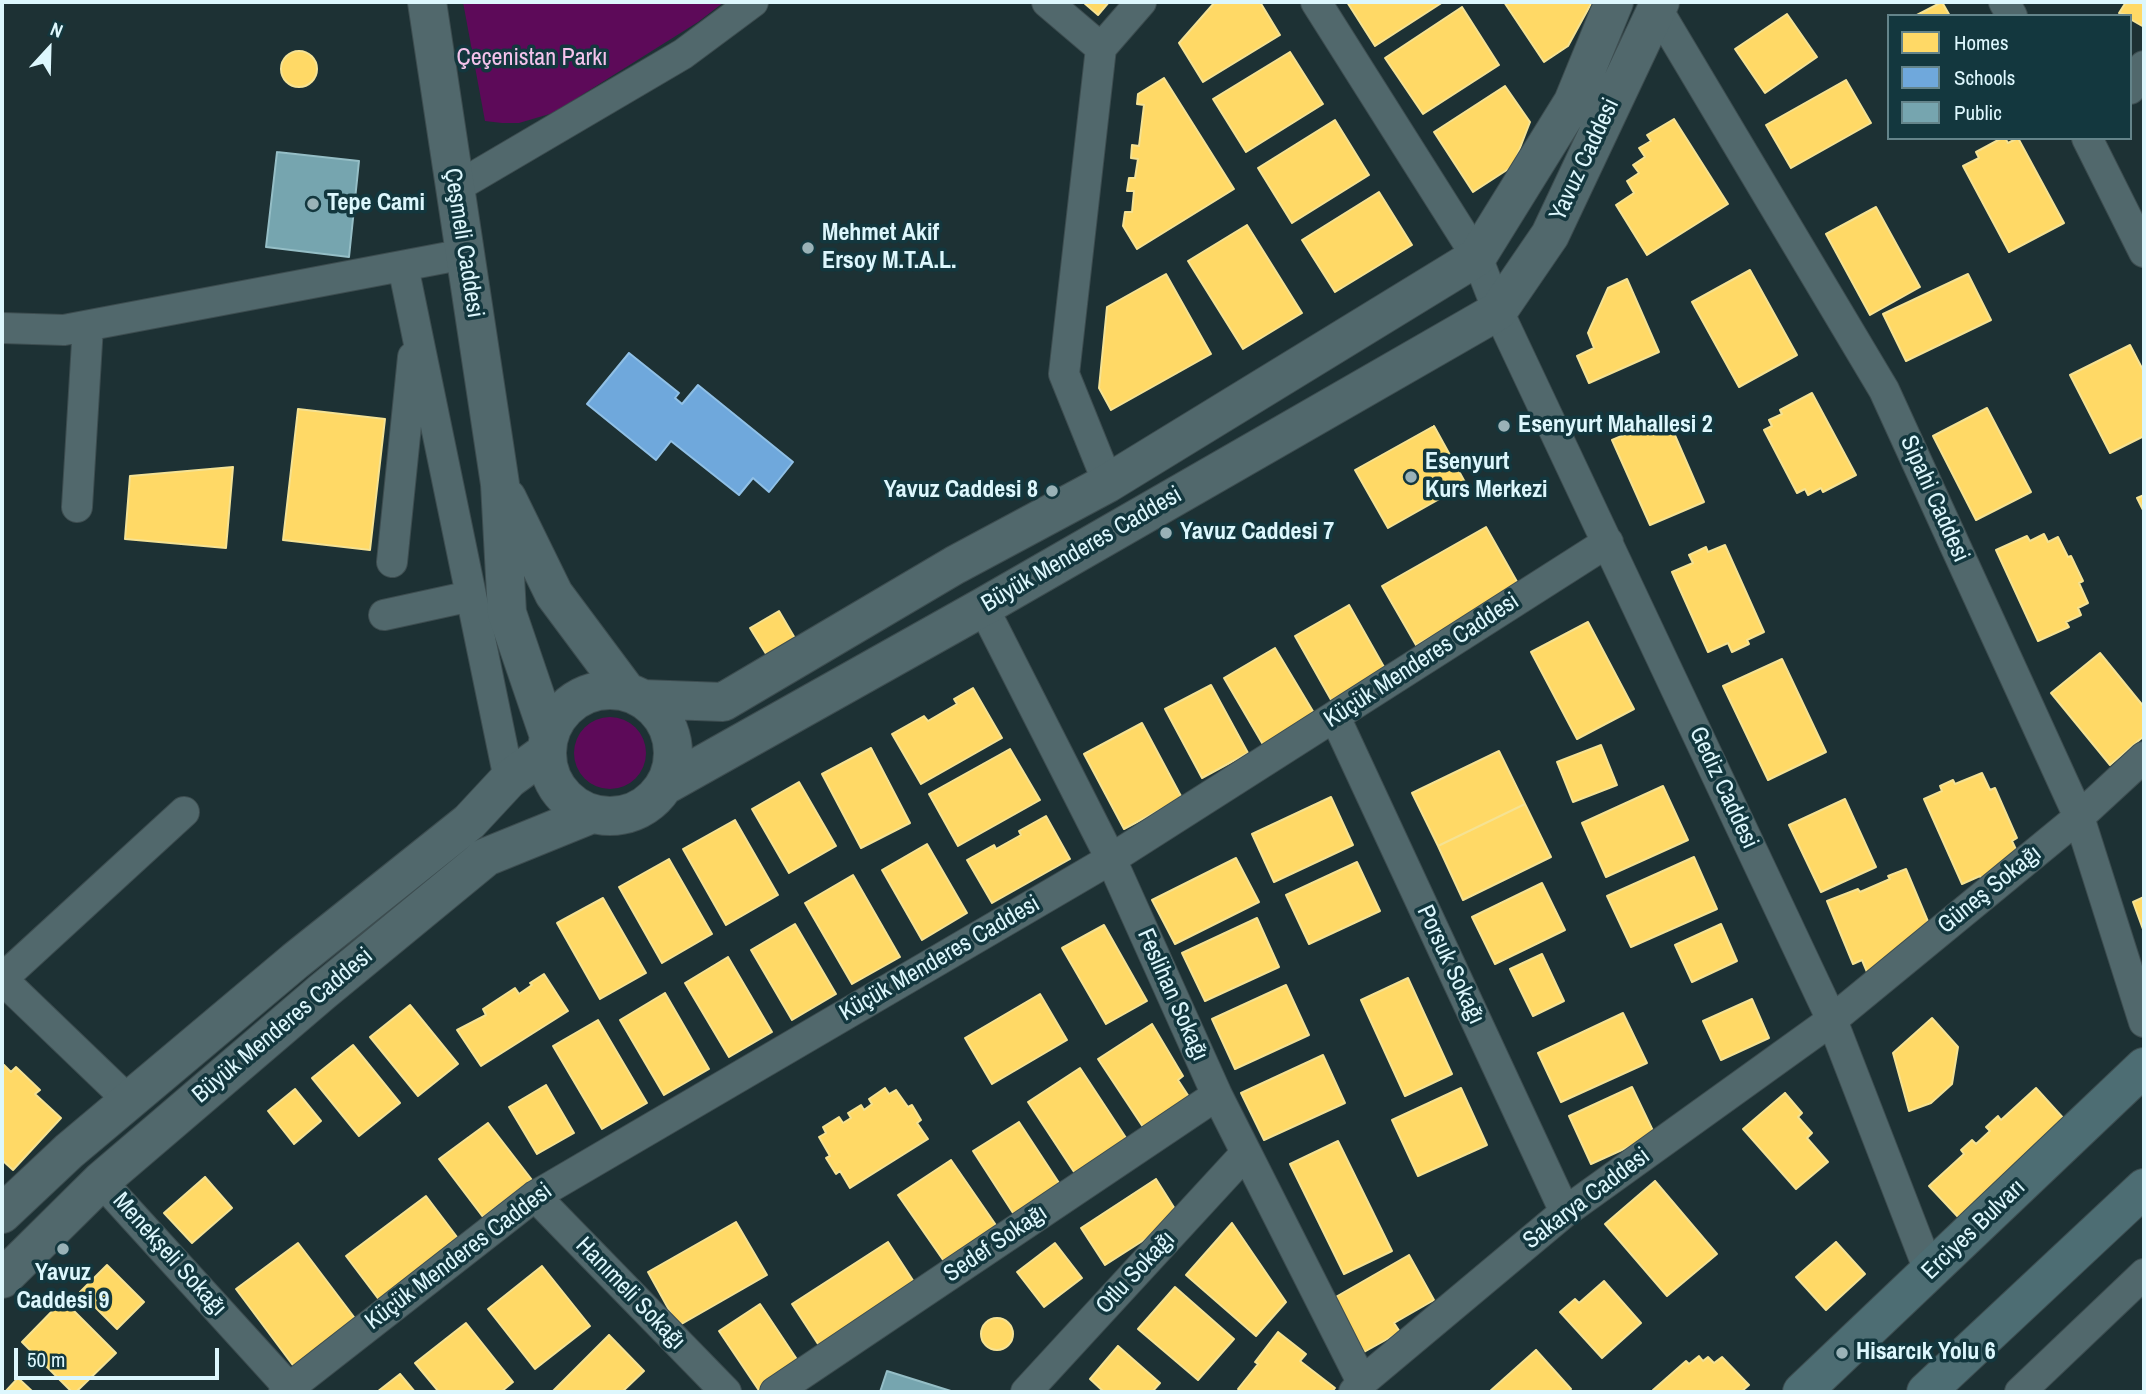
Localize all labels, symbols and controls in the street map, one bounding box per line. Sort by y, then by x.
north arrow [14,14,84,84]
legend [1887,14,2132,140]
text: N [47,15,67,44]
text: Homes [1954,28,2009,57]
park label: Çeçenistan Parkı [457,45,607,73]
text: Schools [1954,63,2015,92]
street label: Yavuz Caddesi [1544,94,1626,226]
text: Public [1954,98,2002,127]
street label: Çeşmeli Caddesi [437,166,489,320]
place label: Tepe Cami [327,190,425,218]
marker: Tepe Cami [305,196,321,212]
place label: Mehmet Akif Ersoy M.T.A.L. [822,220,957,276]
marker: Mehmet Akif Ersoy M.T.A.L. [800,240,816,256]
place label: Esenyurt Mahallesi 2 [1518,412,1713,440]
marker: Esenyurt Mahallesi 2 [1496,418,1512,434]
street label: Sipahi Caddesi [1893,431,1975,567]
place label: Esenyurt Kurs Merkezi [1425,449,1547,505]
marker: Esenyurt Kurs Merkezi [1403,469,1419,485]
place label: Yavuz Caddesi 8 [884,477,1038,505]
street label: Büyük Menderes Caddesi [977,481,1187,619]
marker: Yavuz Caddesi 8 [1044,483,1060,499]
place label: Yavuz Caddesi 7 [1180,519,1334,547]
marker: Yavuz Caddesi 7 [1158,525,1174,541]
street label: Küçük Menderes Caddesi [1319,587,1525,735]
street label: Gediz Caddesi [1682,722,1764,854]
street label: Güneş Sokağı [1932,840,2048,940]
street label: Küçük Menderes Caddesi [835,890,1045,1028]
street label: Porsuk Sokağı [1410,901,1490,1029]
street label: Feslihan Sokağı [1130,925,1214,1065]
street label: Büyük Menderes Caddesi [187,942,379,1110]
street label: Sakarya Caddesi [1518,1142,1656,1256]
street label: Erciyes Bulvarı [1916,1174,2032,1286]
street label: Küçük Menderes Caddesi [360,1177,558,1337]
street label: Menekşeli Sokağı [106,1187,232,1323]
street label: Sedef Sokağı [939,1199,1053,1289]
street label: Otlu Sokağı [1090,1226,1182,1320]
street label: Hanımeli Sokağı [569,1232,691,1356]
marker: Yavuz Caddesi 9 [55,1241,71,1257]
place label: Yavuz Caddesi 9 [17,1260,109,1316]
scale bar [18,1334,222,1378]
place label: Hisarcık Yolu 6 [1856,1339,1996,1367]
text: 50 m [27,1345,65,1374]
marker: Hisarcık Yolu 6 [1834,1345,1850,1361]

